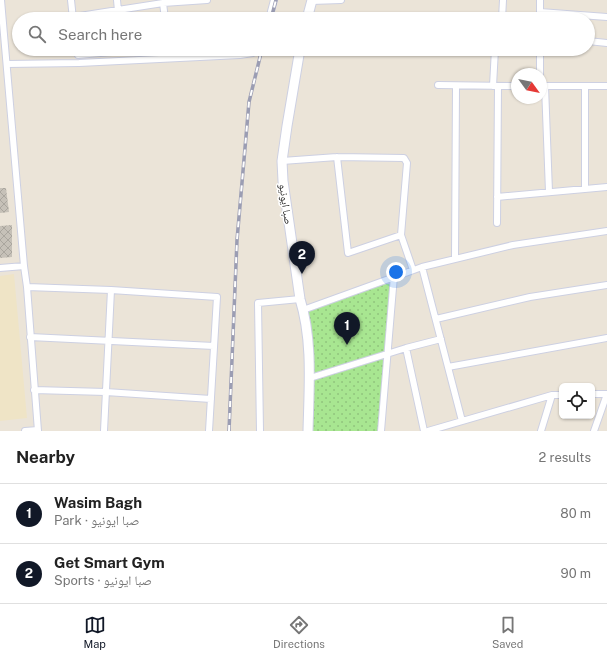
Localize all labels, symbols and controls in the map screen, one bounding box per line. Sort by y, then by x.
search box [12,12,595,56]
icon: search [26,23,48,45]
text: Search here [58,26,142,43]
north arrow [511,68,547,104]
street label: صبا ایونیو [277,183,295,225]
pin: 2 [289,241,315,274]
your location [386,262,406,282]
pin: 1 [334,312,360,345]
map controls [559,383,595,419]
button: locate [559,383,595,419]
text: Nearby [16,447,75,467]
text: 2 results [539,450,591,465]
text: Wasim Bagh [54,494,142,511]
text: 1 [26,506,32,521]
text: 80 m [560,506,591,521]
text: Park · صبا ایونیو [54,513,139,528]
text: Get Smart Gym [54,554,165,571]
text: 2 [25,566,33,581]
text: 90 m [561,566,591,581]
text: Sports · صبا ایونیو [54,573,152,588]
tab: Map [84,614,106,650]
tab: Directions [273,614,325,650]
tab: Saved [492,614,523,650]

